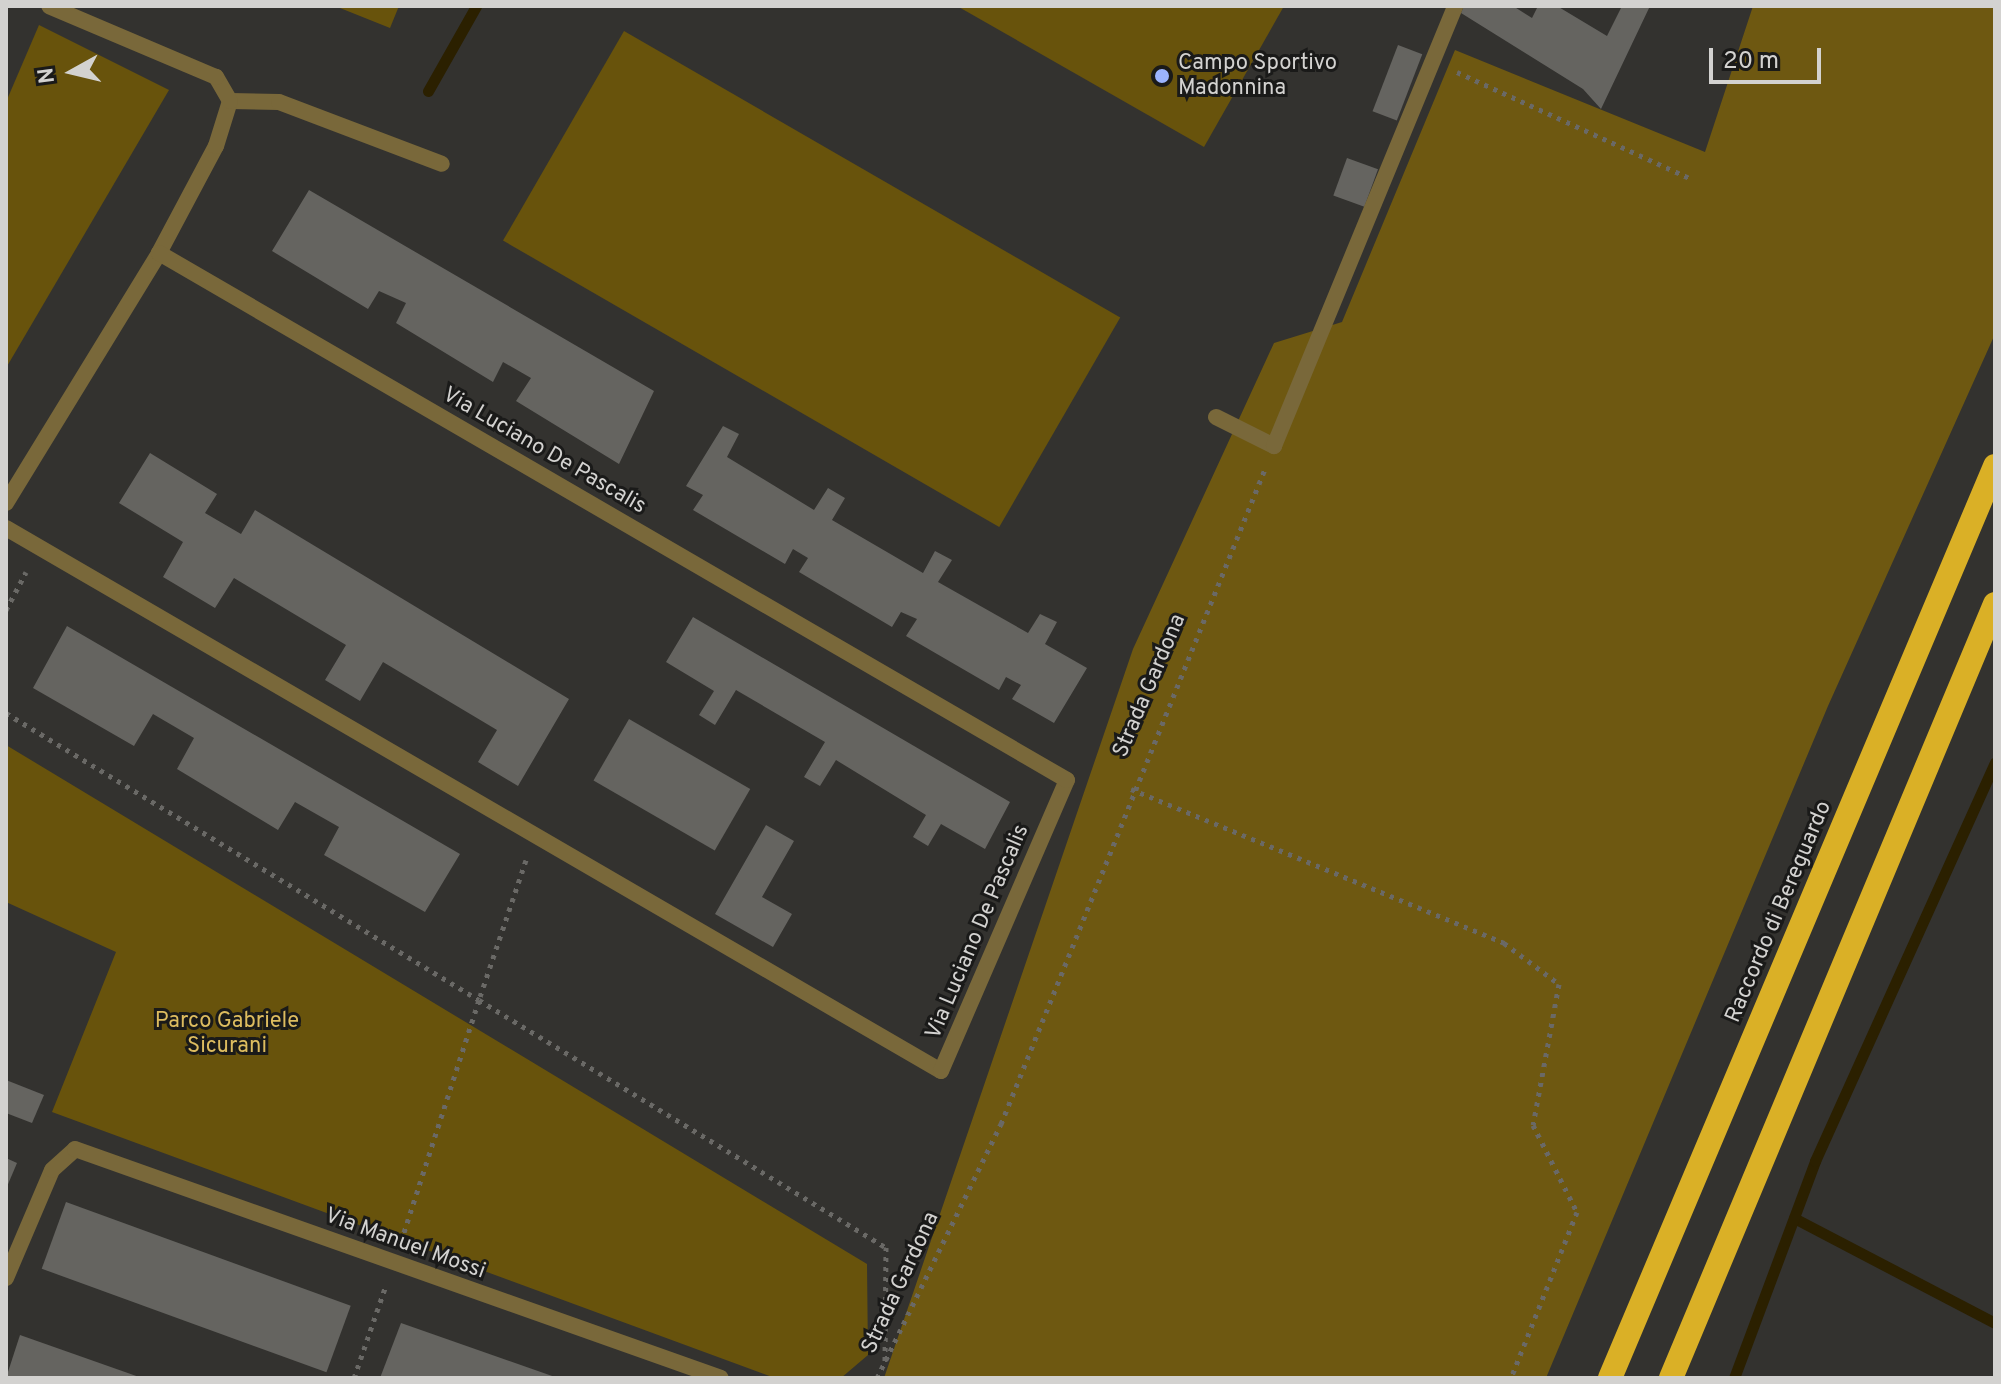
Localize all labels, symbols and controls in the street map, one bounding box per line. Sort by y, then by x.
north arrow [32,32,112,112]
scale bar [1713,32,1825,82]
text: 20 m [1723,47,1779,77]
place label: Campo Sportivo Madonnina [1178,50,1337,102]
text: N [33,66,62,85]
marker: Campo Sportivo Madonnina [1153,67,1171,85]
street label: Via Luciano De Pascalis [437,382,651,520]
street label: Strada Gardona [1108,610,1192,762]
street label: Raccordo di Bereguardo [1720,797,1838,1027]
street label: Via Luciano De Pascalis [921,821,1035,1043]
park label: Parco Gabriele Sicurani [155,1008,299,1060]
street label: Via Manuel Mossi [321,1203,489,1285]
street label: Strada Gardona [857,1208,945,1358]

